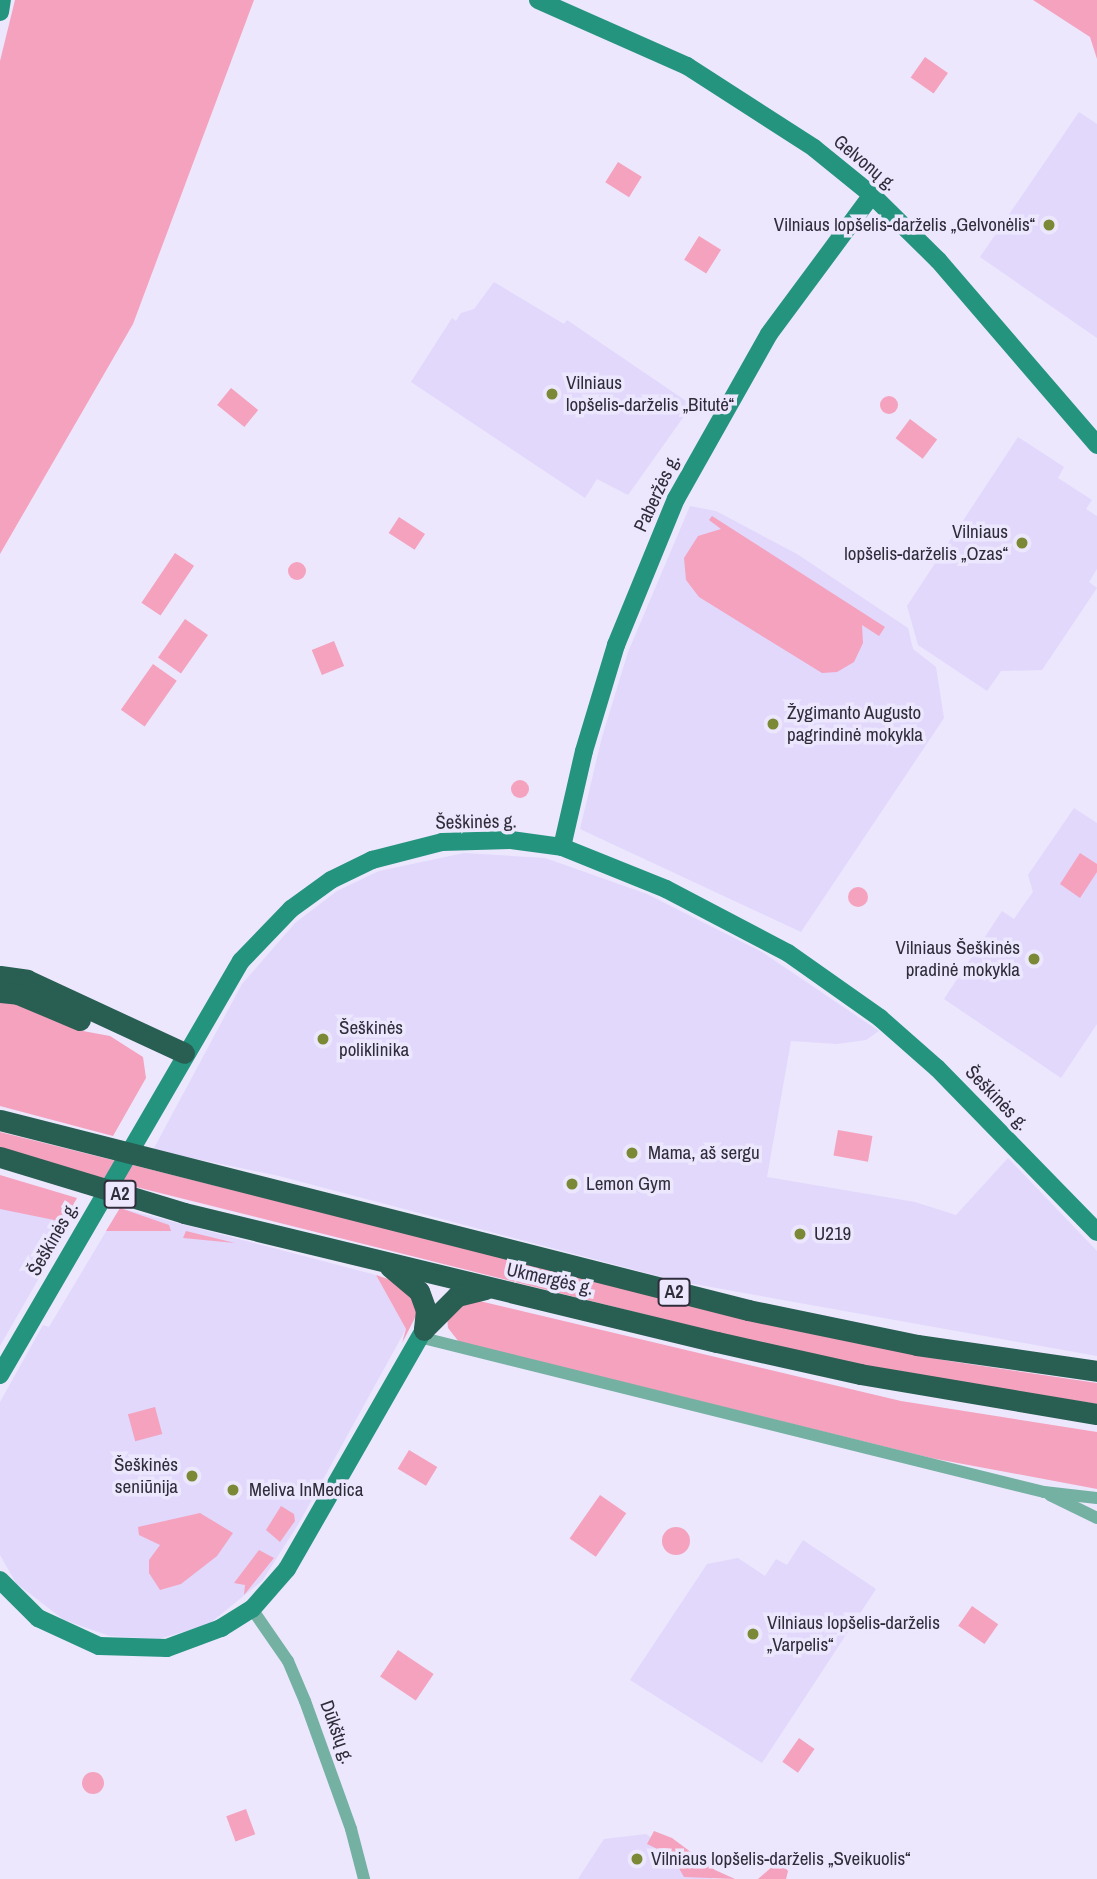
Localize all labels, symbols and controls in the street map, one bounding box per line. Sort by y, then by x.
street label: Gelvonų g. [829,130,901,196]
place label: Vilniaus lopšelis-darželis „Gelvonėlis“ [774,214,1035,236]
marker: Vilniaus lopšelis-darželis „Gelvonėlis“ [1041,217,1057,233]
place label: Vilniaus lopšelis-darželis „Bitutė“ [566,372,734,416]
marker: Vilniaus lopšelis-darželis „Bitutė“ [544,386,560,402]
street label: Paberžės g. [629,451,685,535]
place label: Vilniaus lopšelis-darželis „Ozas“ [844,521,1008,565]
marker: Vilniaus lopšelis-darželis „Ozas“ [1014,535,1030,551]
place label: Žygimanto Augusto pagrindinė mokykla [787,702,923,746]
marker: Žygimanto Augusto pagrindinė mokykla [765,716,781,732]
street label: Šeškinės g. [435,810,517,834]
place label: Vilniaus Šeškinės pradinė mokykla [896,937,1020,981]
marker: Vilniaus Šeškinės pradinė mokykla [1026,951,1042,967]
place label: Šeškinės poliklinika [339,1017,409,1061]
marker: Šeškinės poliklinika [313,1029,333,1049]
street label: Šeškinės g. [961,1061,1033,1135]
place label: Mama, aš sergu [648,1142,760,1164]
marker: Mama, aš sergu [622,1143,642,1163]
place label: Lemon Gym [586,1173,671,1195]
marker: Lemon Gym [564,1176,580,1192]
road number: A2 [102,1180,138,1209]
street label: Šeškinės g. [23,1198,83,1280]
place label: U219 [814,1223,851,1245]
marker: U219 [792,1226,808,1242]
street label: Ukmergės g. [504,1258,596,1300]
road number: A2 [656,1278,692,1307]
place label: Šeškinės seniūnija [114,1454,178,1498]
marker: Šeškinės seniūnija [184,1468,200,1484]
place label: Meliva InMedica [249,1479,363,1501]
marker: Meliva InMedica [223,1480,243,1500]
place label: Vilniaus lopšelis-darželis „Varpelis“ [767,1612,940,1656]
marker: Vilniaus lopšelis-darželis „Varpelis“ [745,1626,761,1642]
street label: Dūkštų g. [315,1697,359,1767]
place label: Vilniaus lopšelis-darželis „Sveikuolis“ [651,1848,911,1870]
marker: Vilniaus lopšelis-darželis „Sveikuolis“ [629,1851,645,1867]

